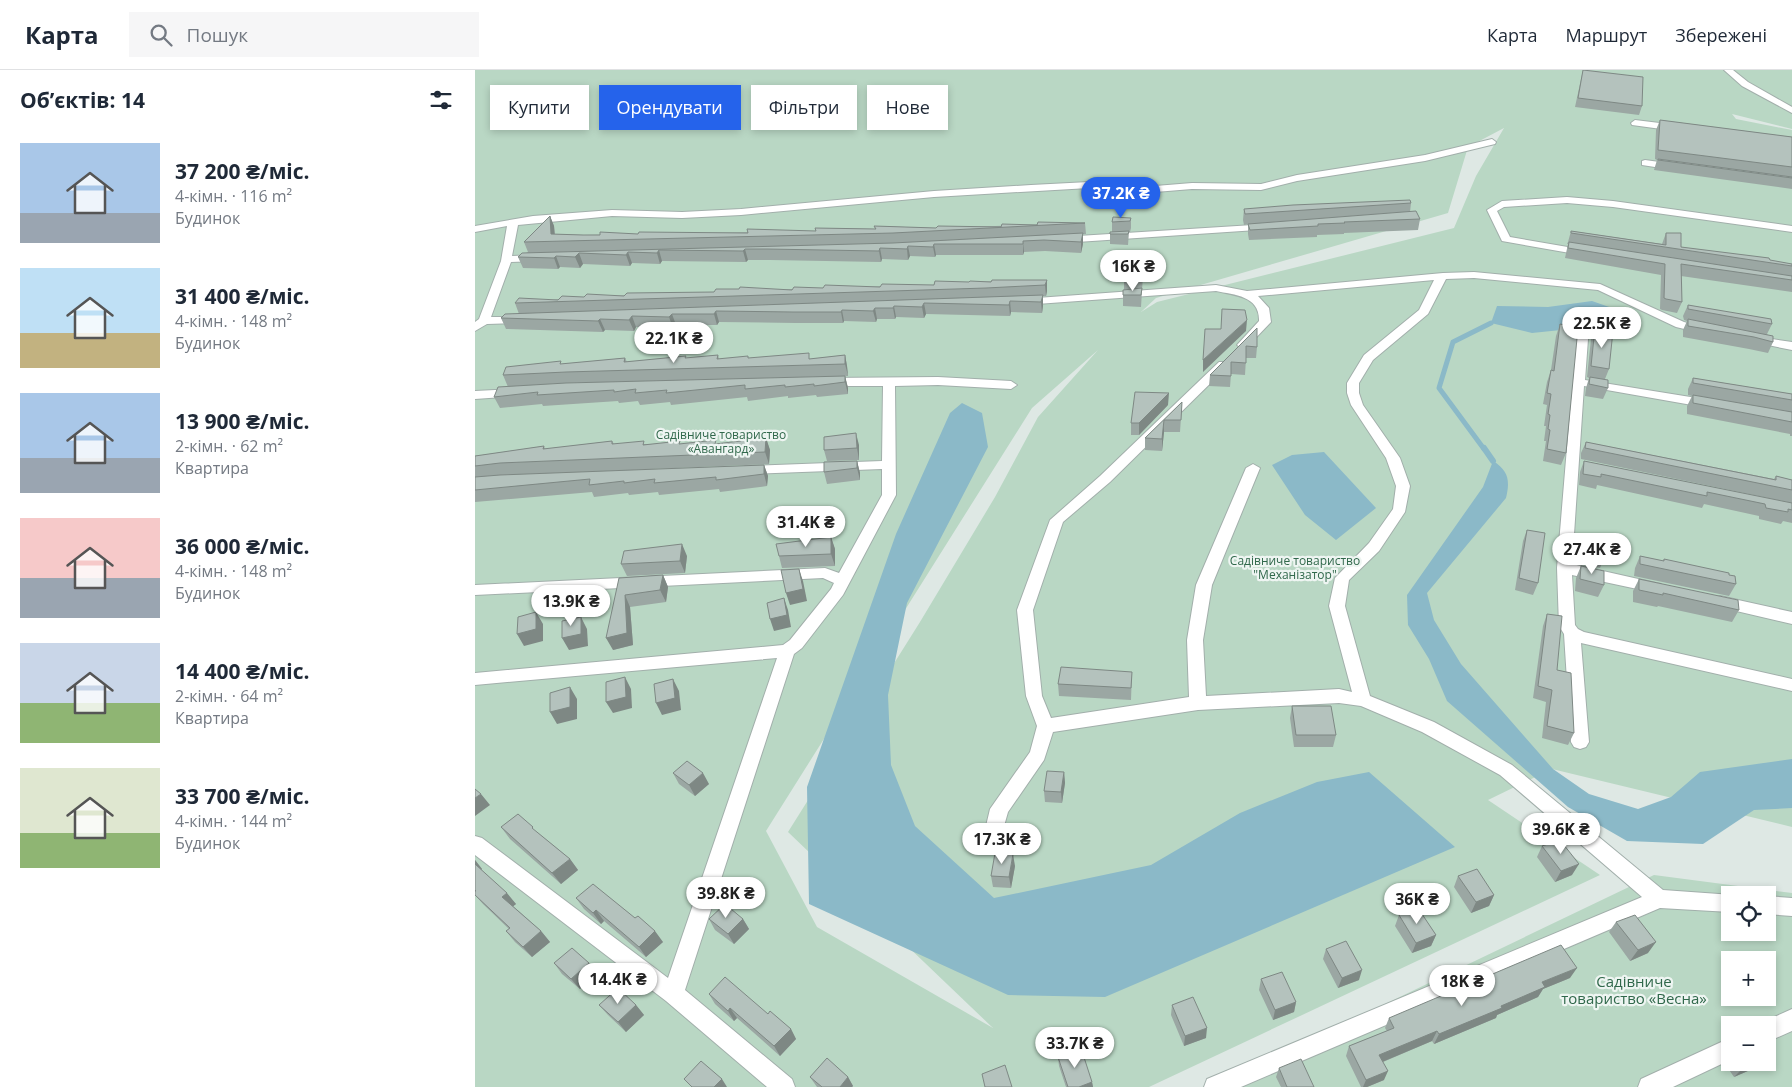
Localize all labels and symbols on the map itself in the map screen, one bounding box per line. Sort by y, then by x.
pin: 37.2K ₴ [1075,176,1167,219]
pin: 16K ₴ [1098,250,1168,292]
pin: 22.5K ₴ [1556,306,1648,349]
pin: 22.1K ₴ [628,322,720,364]
park label: Садівниче товариство «Авангард» [656,426,786,457]
pin: 31.4K ₴ [760,506,852,548]
pin: 27.4K ₴ [1546,532,1638,575]
park label: Садівниче товариство "Механізатор" [1230,552,1360,583]
pin: 13.9K ₴ [525,584,617,627]
pin: 39.6K ₴ [1515,812,1607,855]
pin: 17.3K ₴ [956,822,1048,865]
pin: 39.8K ₴ [680,876,772,919]
pin: 36K ₴ [1382,882,1452,925]
pin: 14.4K ₴ [572,962,664,1005]
pin: 18K ₴ [1427,964,1497,1007]
park label: Садівниче товариство «Весна» [1561,971,1707,1008]
pin: 33.7K ₴ [1029,1026,1121,1069]

